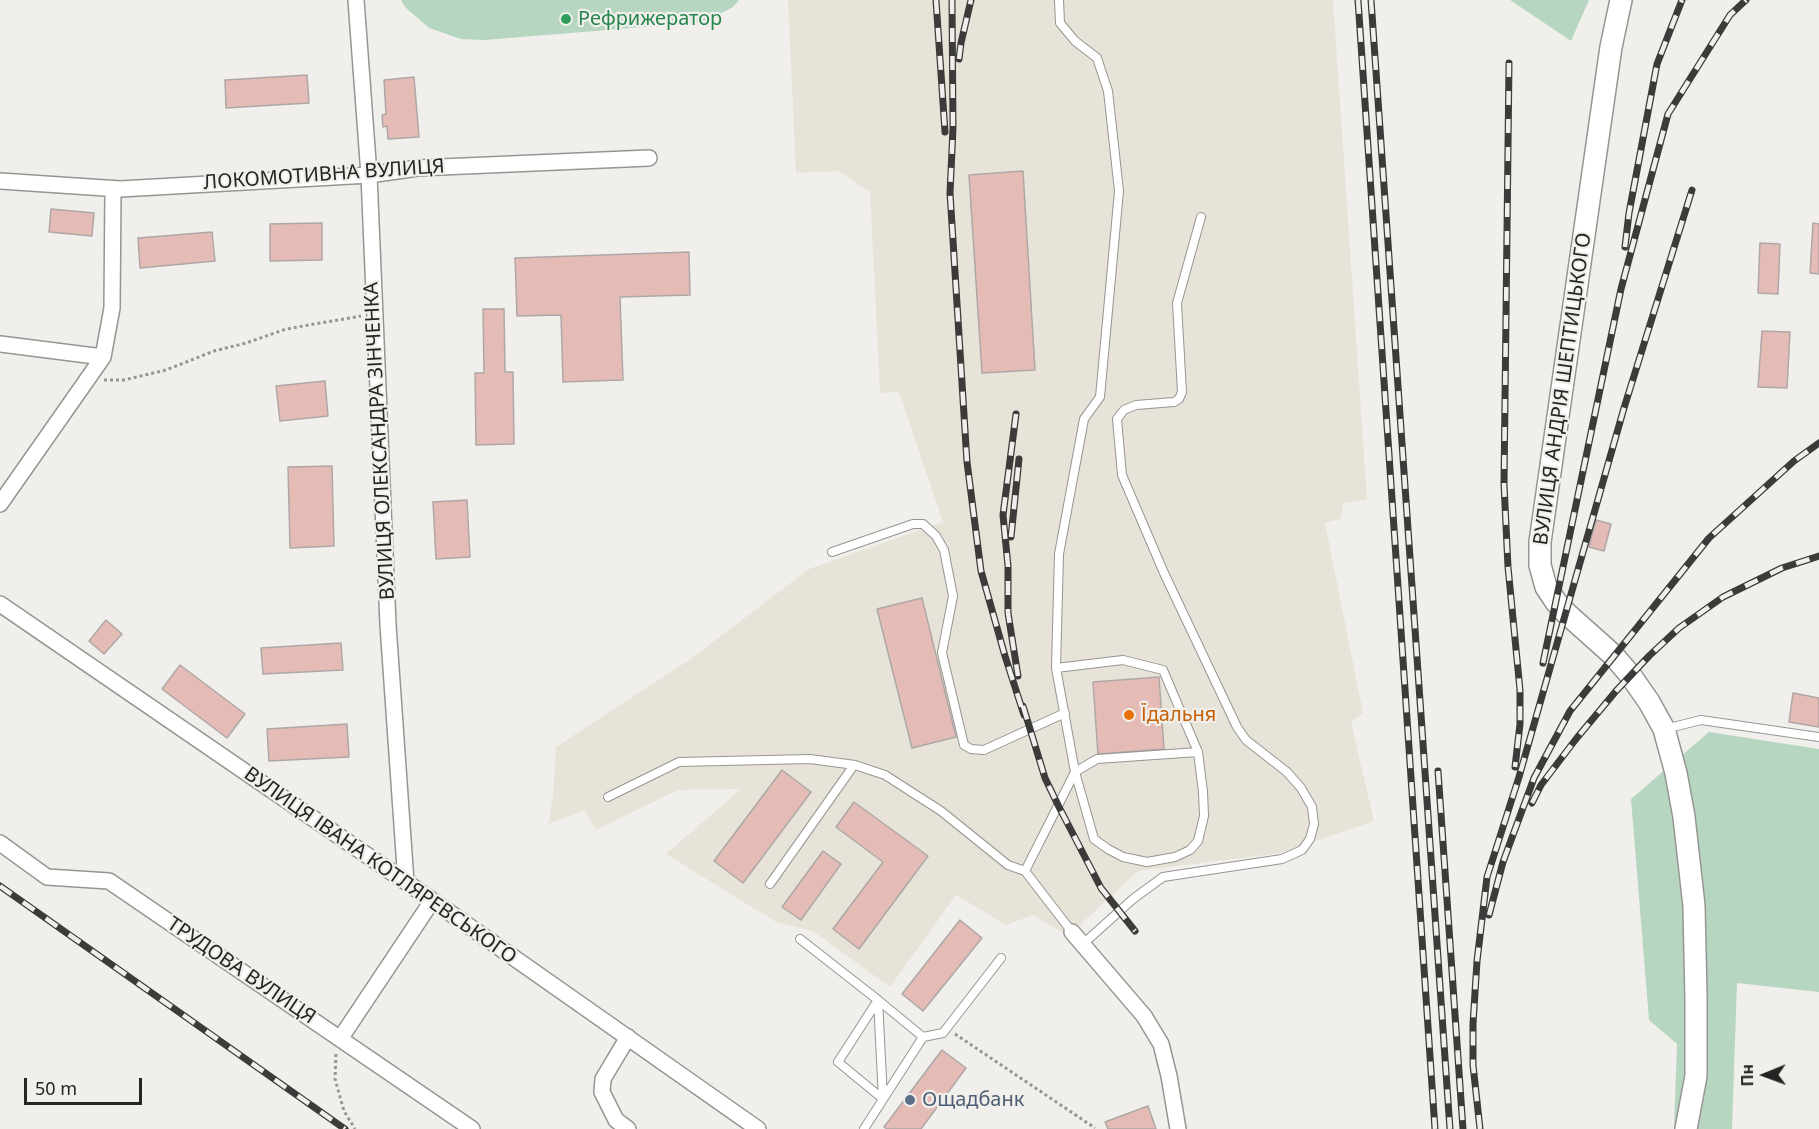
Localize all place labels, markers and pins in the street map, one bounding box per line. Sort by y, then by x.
place label: Рефрижератор [578,7,722,31]
marker: Рефрижератор [559,12,573,26]
place label: Їдальня [1141,703,1216,727]
marker: Їдальня [1122,708,1136,722]
place label: Ощадбанк [922,1088,1024,1112]
marker: Ощадбанк [903,1093,917,1107]

